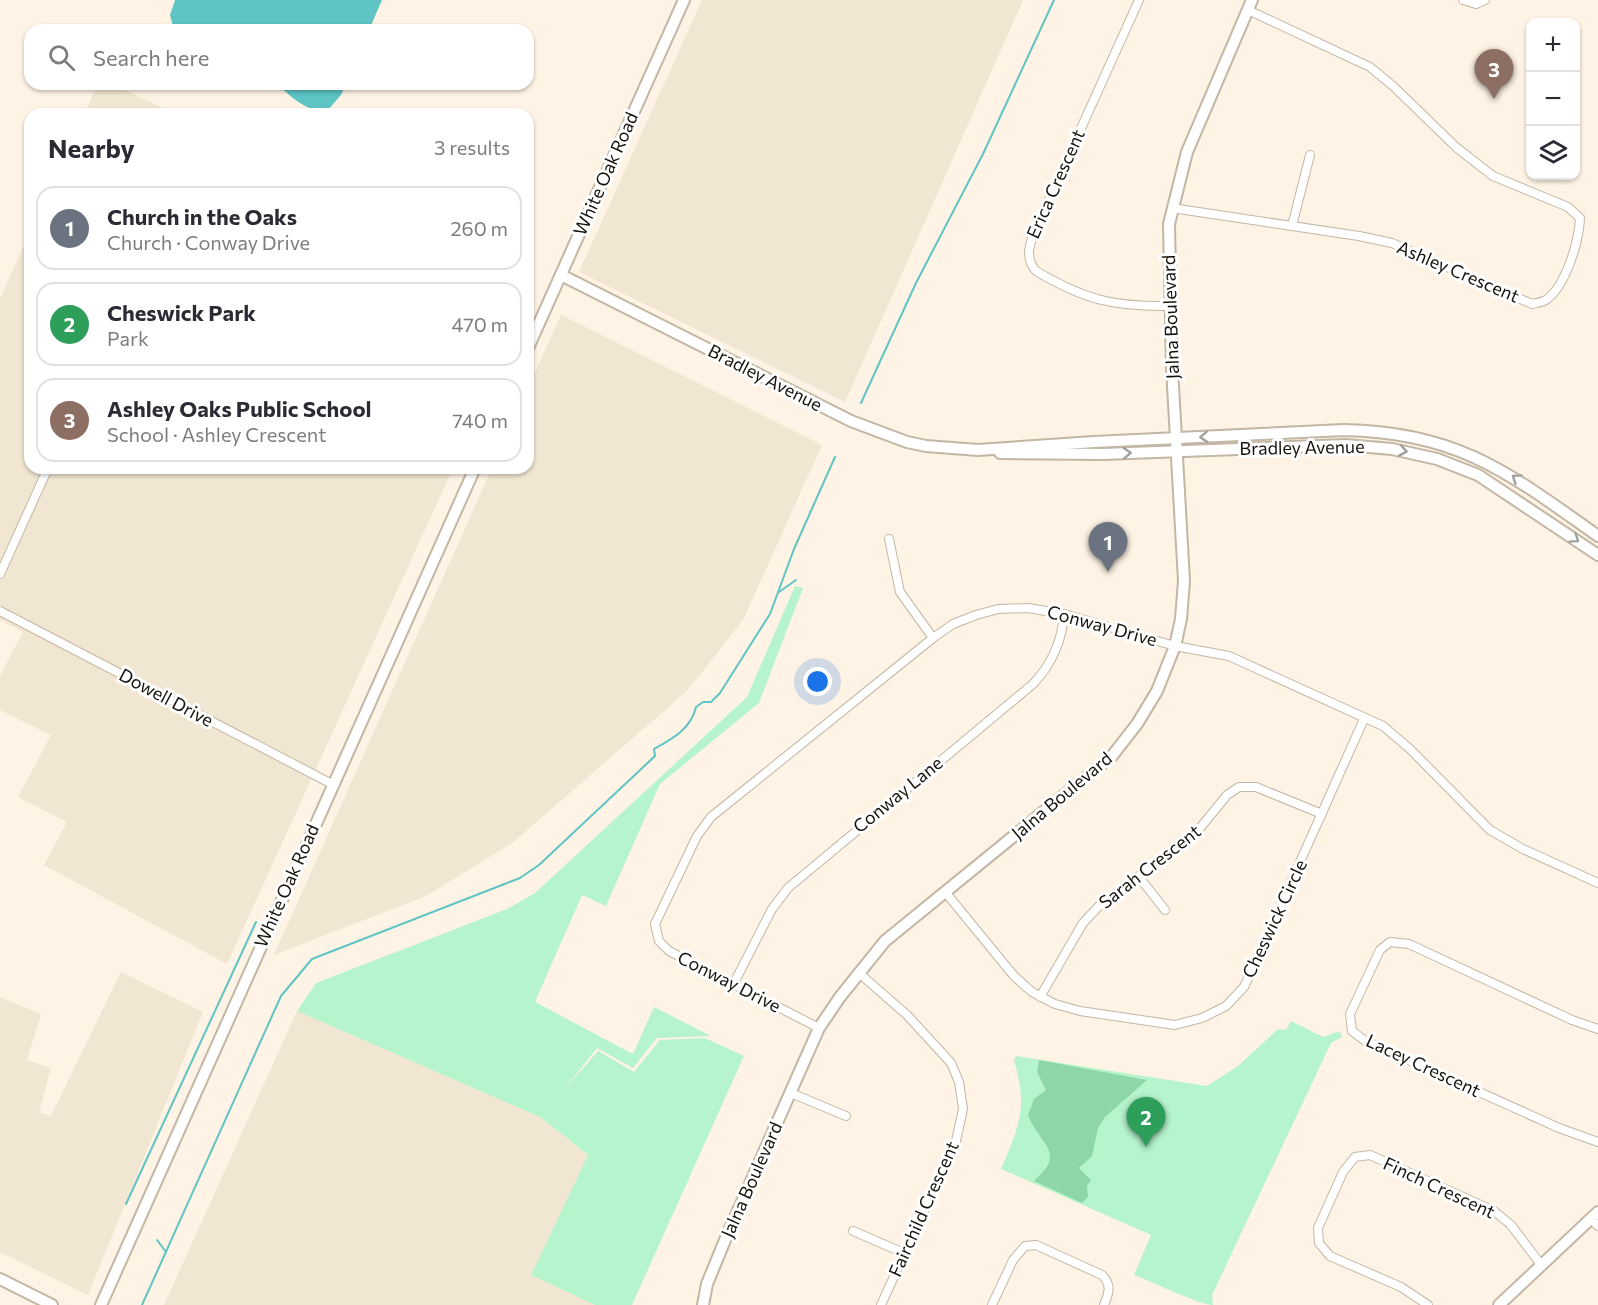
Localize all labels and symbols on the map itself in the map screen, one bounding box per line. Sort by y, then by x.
pin: 3 [1474,50,1514,99]
street label: White Oak Road [568,108,642,239]
street label: Erica Crescent [1021,126,1089,242]
street label: Ashley Crescent [1394,235,1523,307]
street label: Jalna Boulevard [1157,254,1183,380]
street label: Bradley Avenue [705,339,826,415]
one-way arrow [1200,430,1209,443]
street label: Bradley Avenue [1239,435,1365,459]
one-way arrow [1398,444,1408,457]
one-way arrow [1122,447,1131,460]
one-way arrow [1511,474,1522,485]
pin: 1 [1088,522,1128,572]
one-way arrow [1568,532,1579,543]
street label: Conway Drive [1045,600,1160,650]
street label: Dowell Drive [116,663,217,731]
your location [803,667,832,696]
street label: Jalna Boulevard [1007,747,1116,844]
street label: Conway Lane [848,751,947,837]
street label: White Oak Road [249,820,323,951]
street label: Sarah Crescent [1094,820,1205,913]
street label: Cheswick Circle [1237,856,1311,981]
street label: Conway Drive [674,946,785,1017]
street label: Lacey Crescent [1363,1029,1484,1101]
pin: 2 [1126,1098,1166,1147]
street label: Jalna Boulevard [716,1118,786,1241]
street label: Fairchild Crescent [883,1137,963,1280]
street label: Finch Crescent [1380,1152,1499,1223]

